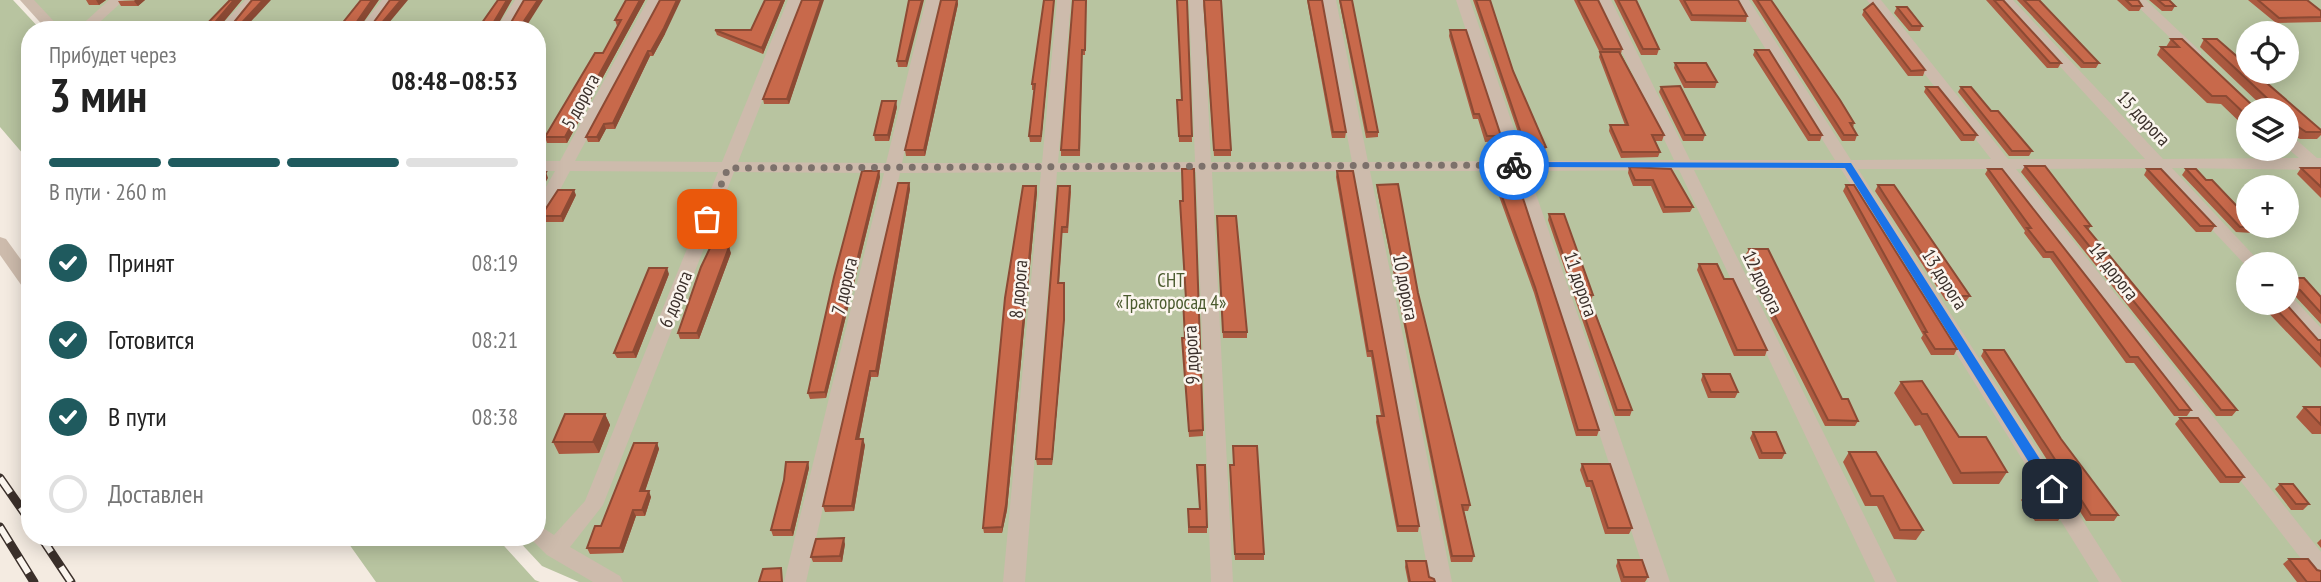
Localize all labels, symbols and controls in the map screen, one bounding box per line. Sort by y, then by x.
map controls [2236,21,2299,315]
button: locate [2236,21,2299,84]
text: Прибудет через [49,40,177,69]
text: 08:48–08:53 [391,64,518,97]
text: 3 мин [49,65,147,125]
street label: 5 дорога [556,69,604,133]
street label: 15 дорога [2112,85,2176,151]
button: layers [2236,98,2299,161]
courier [1479,130,1549,200]
icon: bike [1495,146,1533,184]
button: + [2236,175,2299,238]
text: В пути · 260 m [49,177,166,206]
pin [677,189,737,249]
icon: bag [688,200,726,238]
street label: 14 дорога [2084,237,2144,305]
icon: check [49,244,87,282]
street label: 13 дорога [1917,244,1973,314]
text: Принят [108,246,174,279]
street label: 12 дорога [1737,246,1789,318]
text: 08:19 [472,248,518,277]
street label: 11 дорога [1559,248,1603,320]
street label: 10 дорога [1388,252,1424,322]
button: − [2236,252,2299,315]
street label: 7 дорога [826,255,862,317]
street label: 8 дорога [1003,259,1033,319]
street label: 6 дорога [653,267,697,331]
park label: СНТ «Тракторосад 4» [1116,268,1226,314]
icon: check [49,321,87,359]
text: Готовится [108,323,194,356]
text: 08:21 [472,325,518,354]
street label: 9 дорога [1177,325,1205,385]
icon: check [49,398,87,436]
text: В пути [108,400,167,433]
text: 08:38 [472,402,518,431]
pin [2022,459,2082,519]
icon: home [2033,470,2071,508]
text: Доставлен [108,477,204,510]

